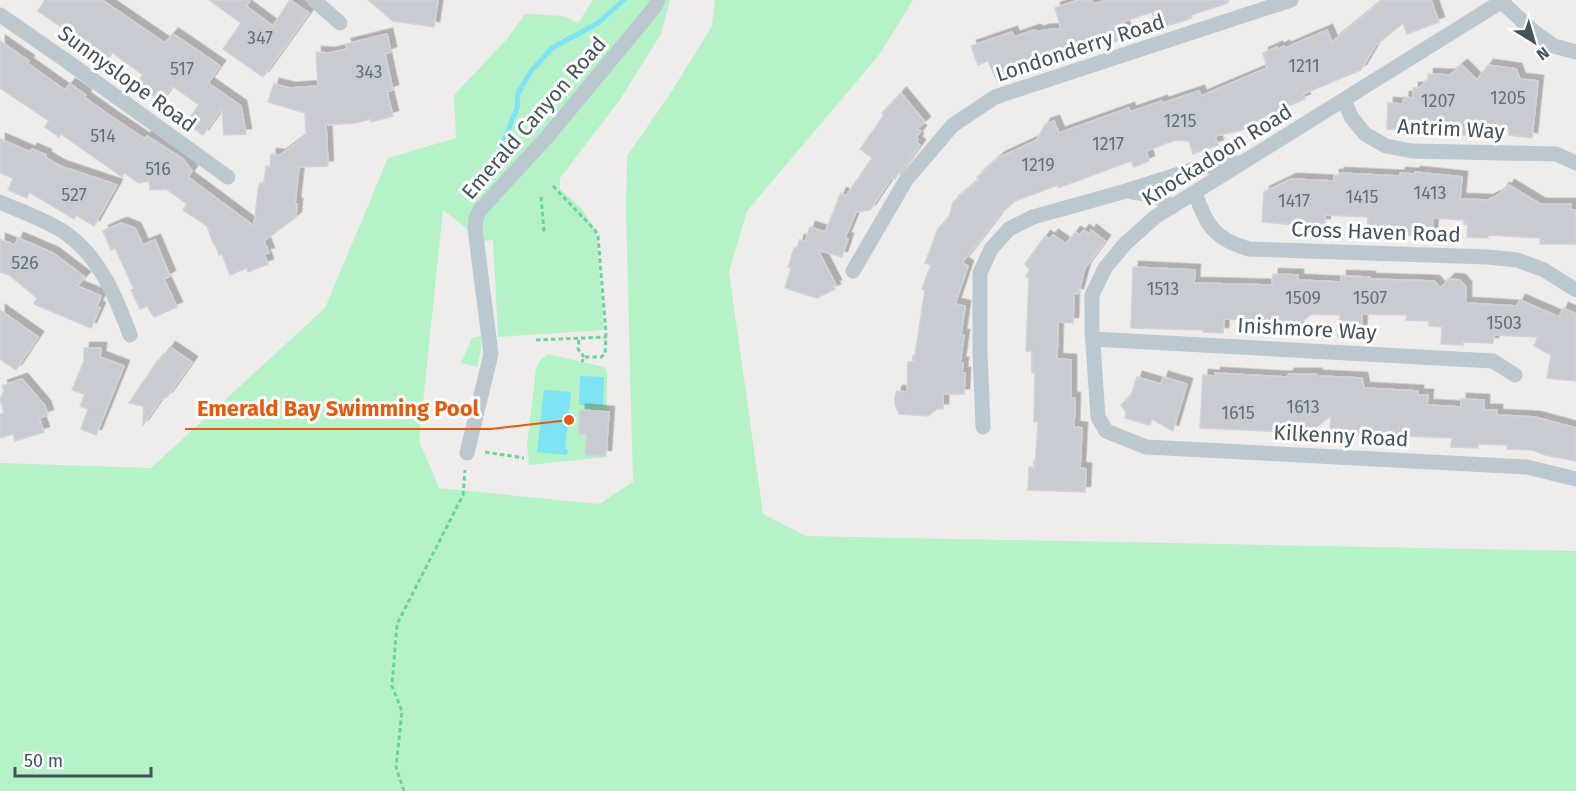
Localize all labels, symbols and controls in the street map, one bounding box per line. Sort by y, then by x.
street label: Londonderry Road [992,8,1168,88]
north arrow [1504,12,1564,72]
street label: Sunnyslope Road [53,20,201,138]
house number: 347 [247,27,273,49]
street label: Emerald Canyon Road [456,31,612,205]
text: N [1533,43,1553,64]
house number: 1211 [1288,55,1320,77]
house number: 517 [170,58,194,80]
house number: 343 [355,61,383,83]
house number: 1205 [1490,87,1526,109]
house number: 1207 [1421,90,1455,112]
street label: Knockadoon Road [1137,98,1297,212]
house number: 1215 [1163,110,1197,132]
street label: Antrim Way [1397,113,1506,145]
house number: 514 [90,125,116,147]
house number: 1217 [1092,133,1124,155]
house number: 1219 [1021,154,1055,176]
house number: 516 [145,158,171,180]
house number: 1413 [1413,182,1447,204]
house number: 527 [61,184,87,206]
house number: 1415 [1345,186,1379,208]
house number: 1417 [1278,190,1310,212]
street label: Cross Haven Road [1291,216,1461,248]
house number: 526 [11,252,39,274]
house number: 1513 [1147,278,1179,300]
house number: 1509 [1285,287,1321,309]
house number: 1507 [1353,287,1387,309]
street label: Inishmore Way [1237,312,1378,346]
house number: 1503 [1486,312,1522,334]
callout: Emerald Bay Swimming Pool [185,389,491,429]
text: Emerald Bay Swimming Pool [197,395,480,422]
house number: 1613 [1286,396,1320,418]
house number: 1615 [1221,402,1255,424]
street label: Kilkenny Road [1273,419,1409,453]
scale bar [15,740,152,778]
text: 50 m [24,750,63,772]

